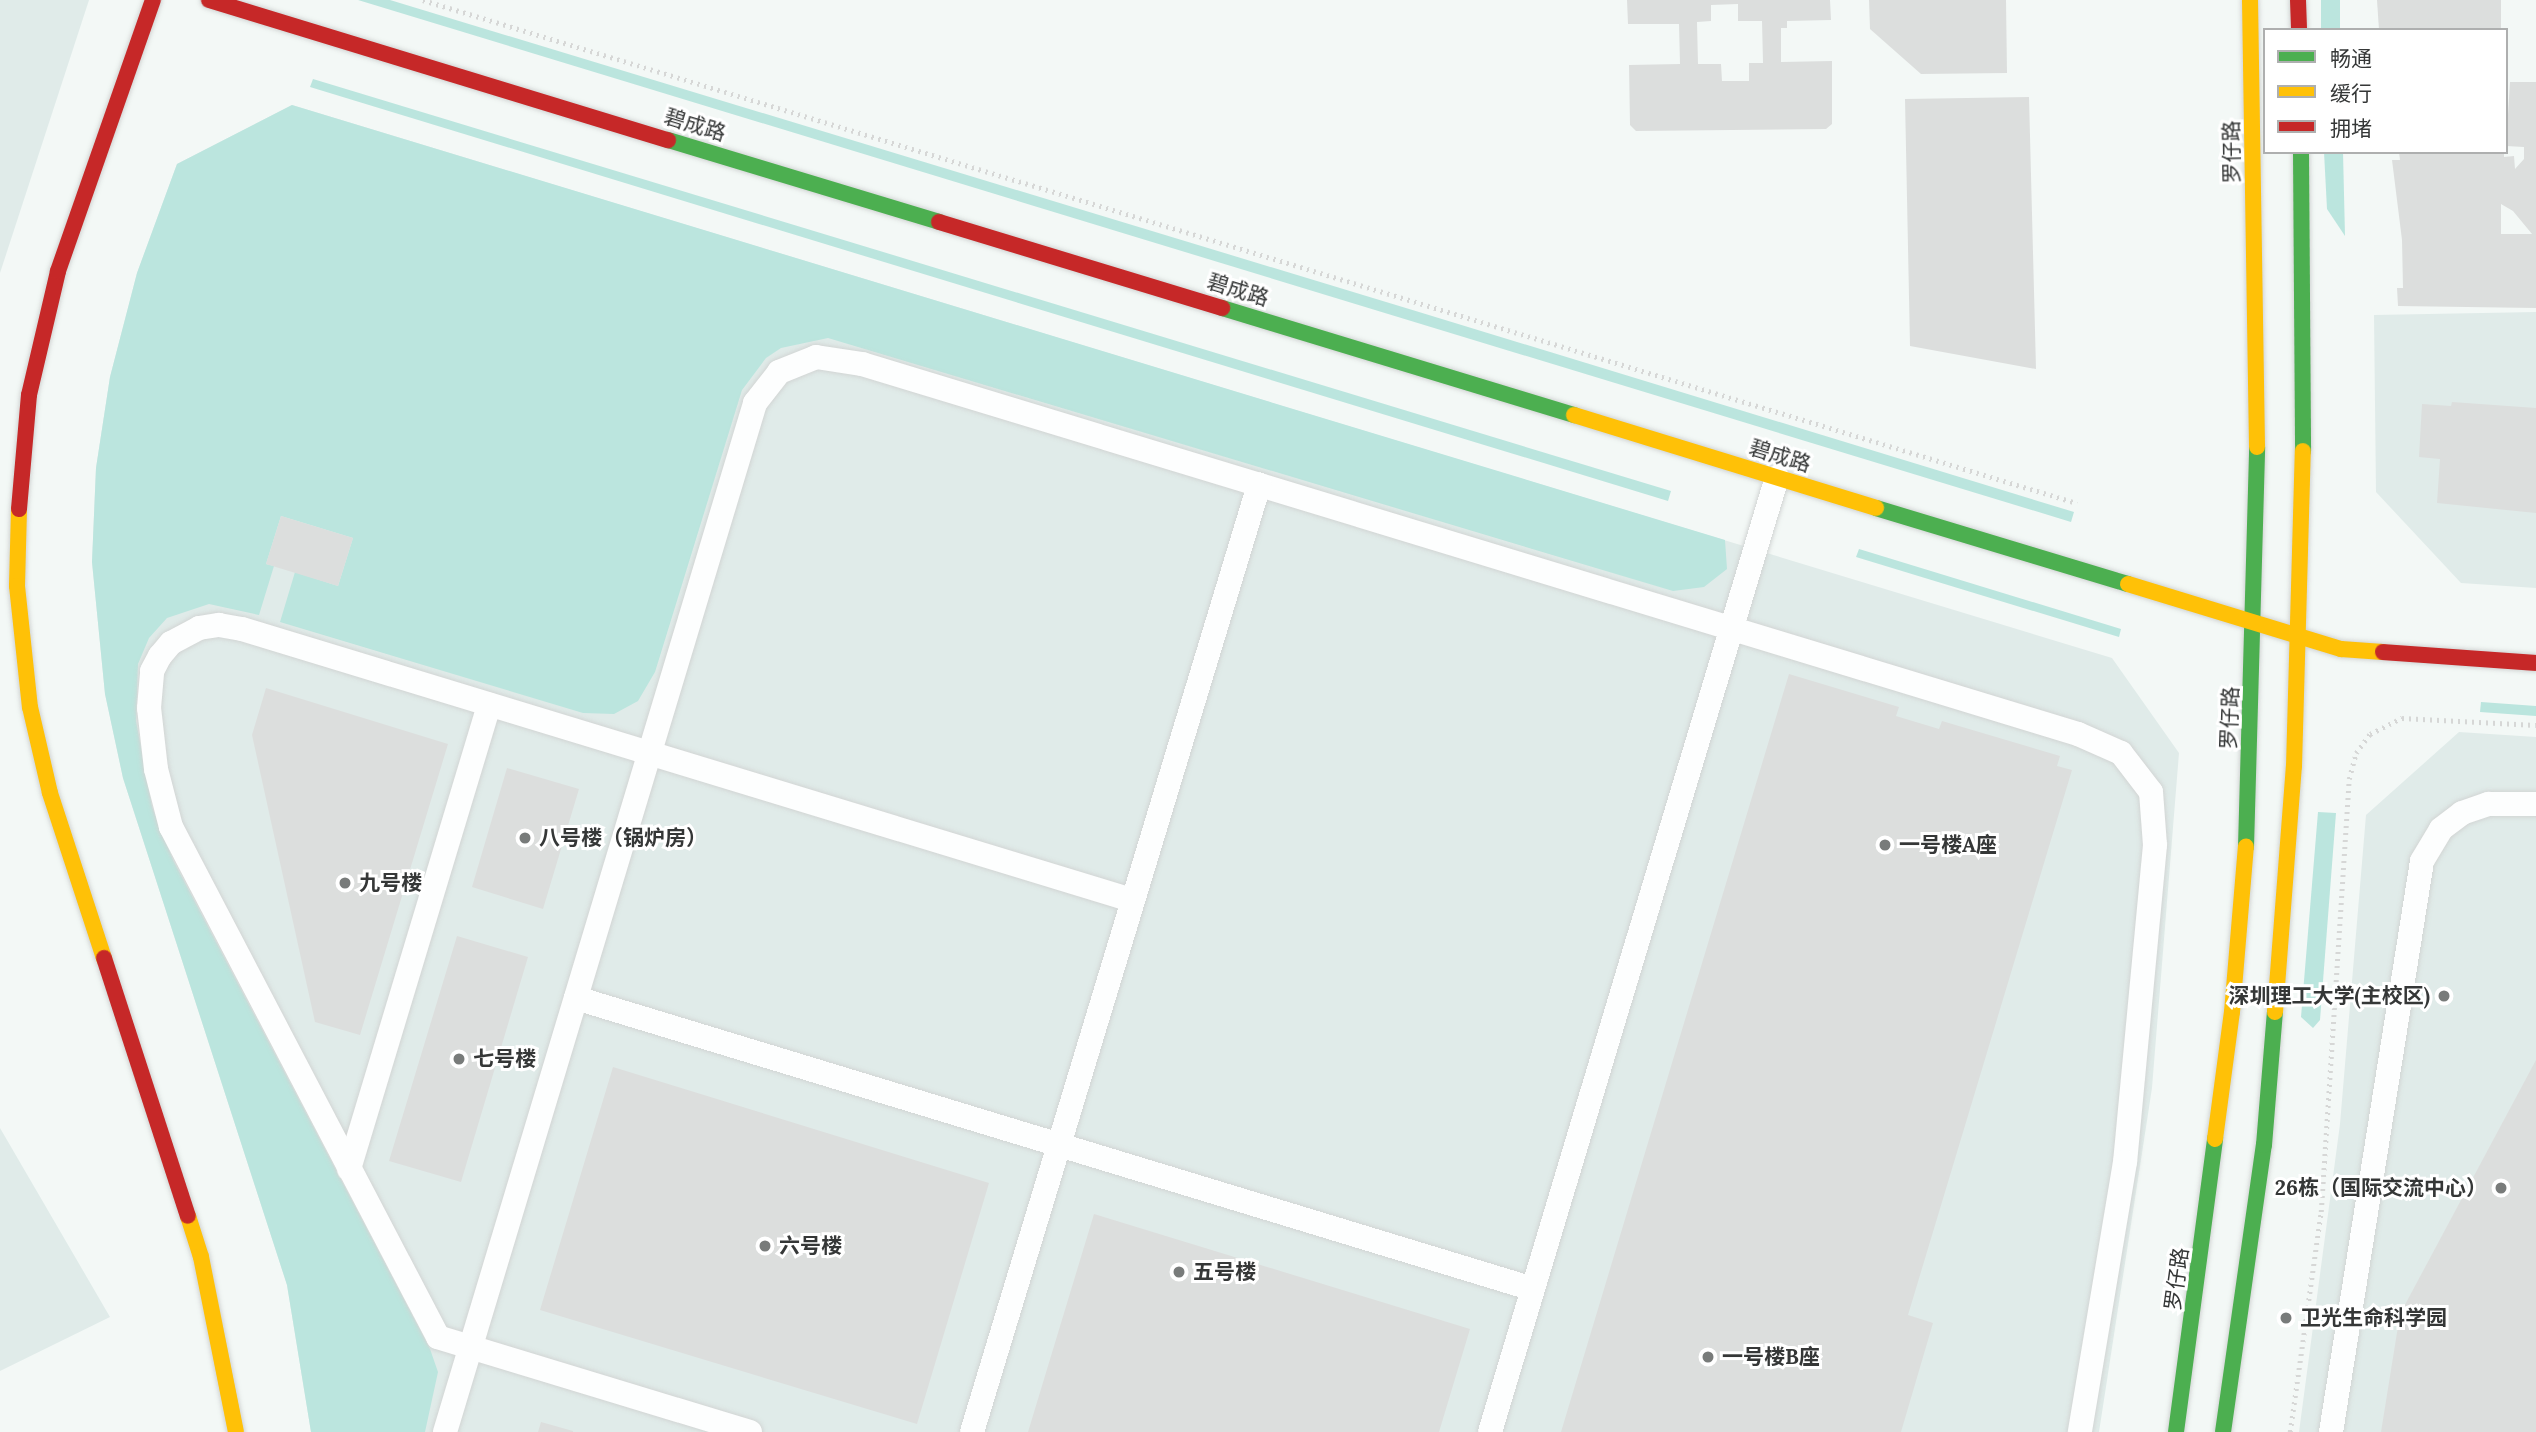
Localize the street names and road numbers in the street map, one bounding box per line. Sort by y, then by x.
street label: 碧成路 [661,104,729,146]
street label: 罗仔路 [2219,120,2245,184]
street label: 碧成路 [1204,269,1272,311]
street label: 碧成路 [1746,435,1814,477]
street label: 罗仔路 [2216,686,2244,750]
street label: 罗仔路 [2160,1246,2194,1312]

